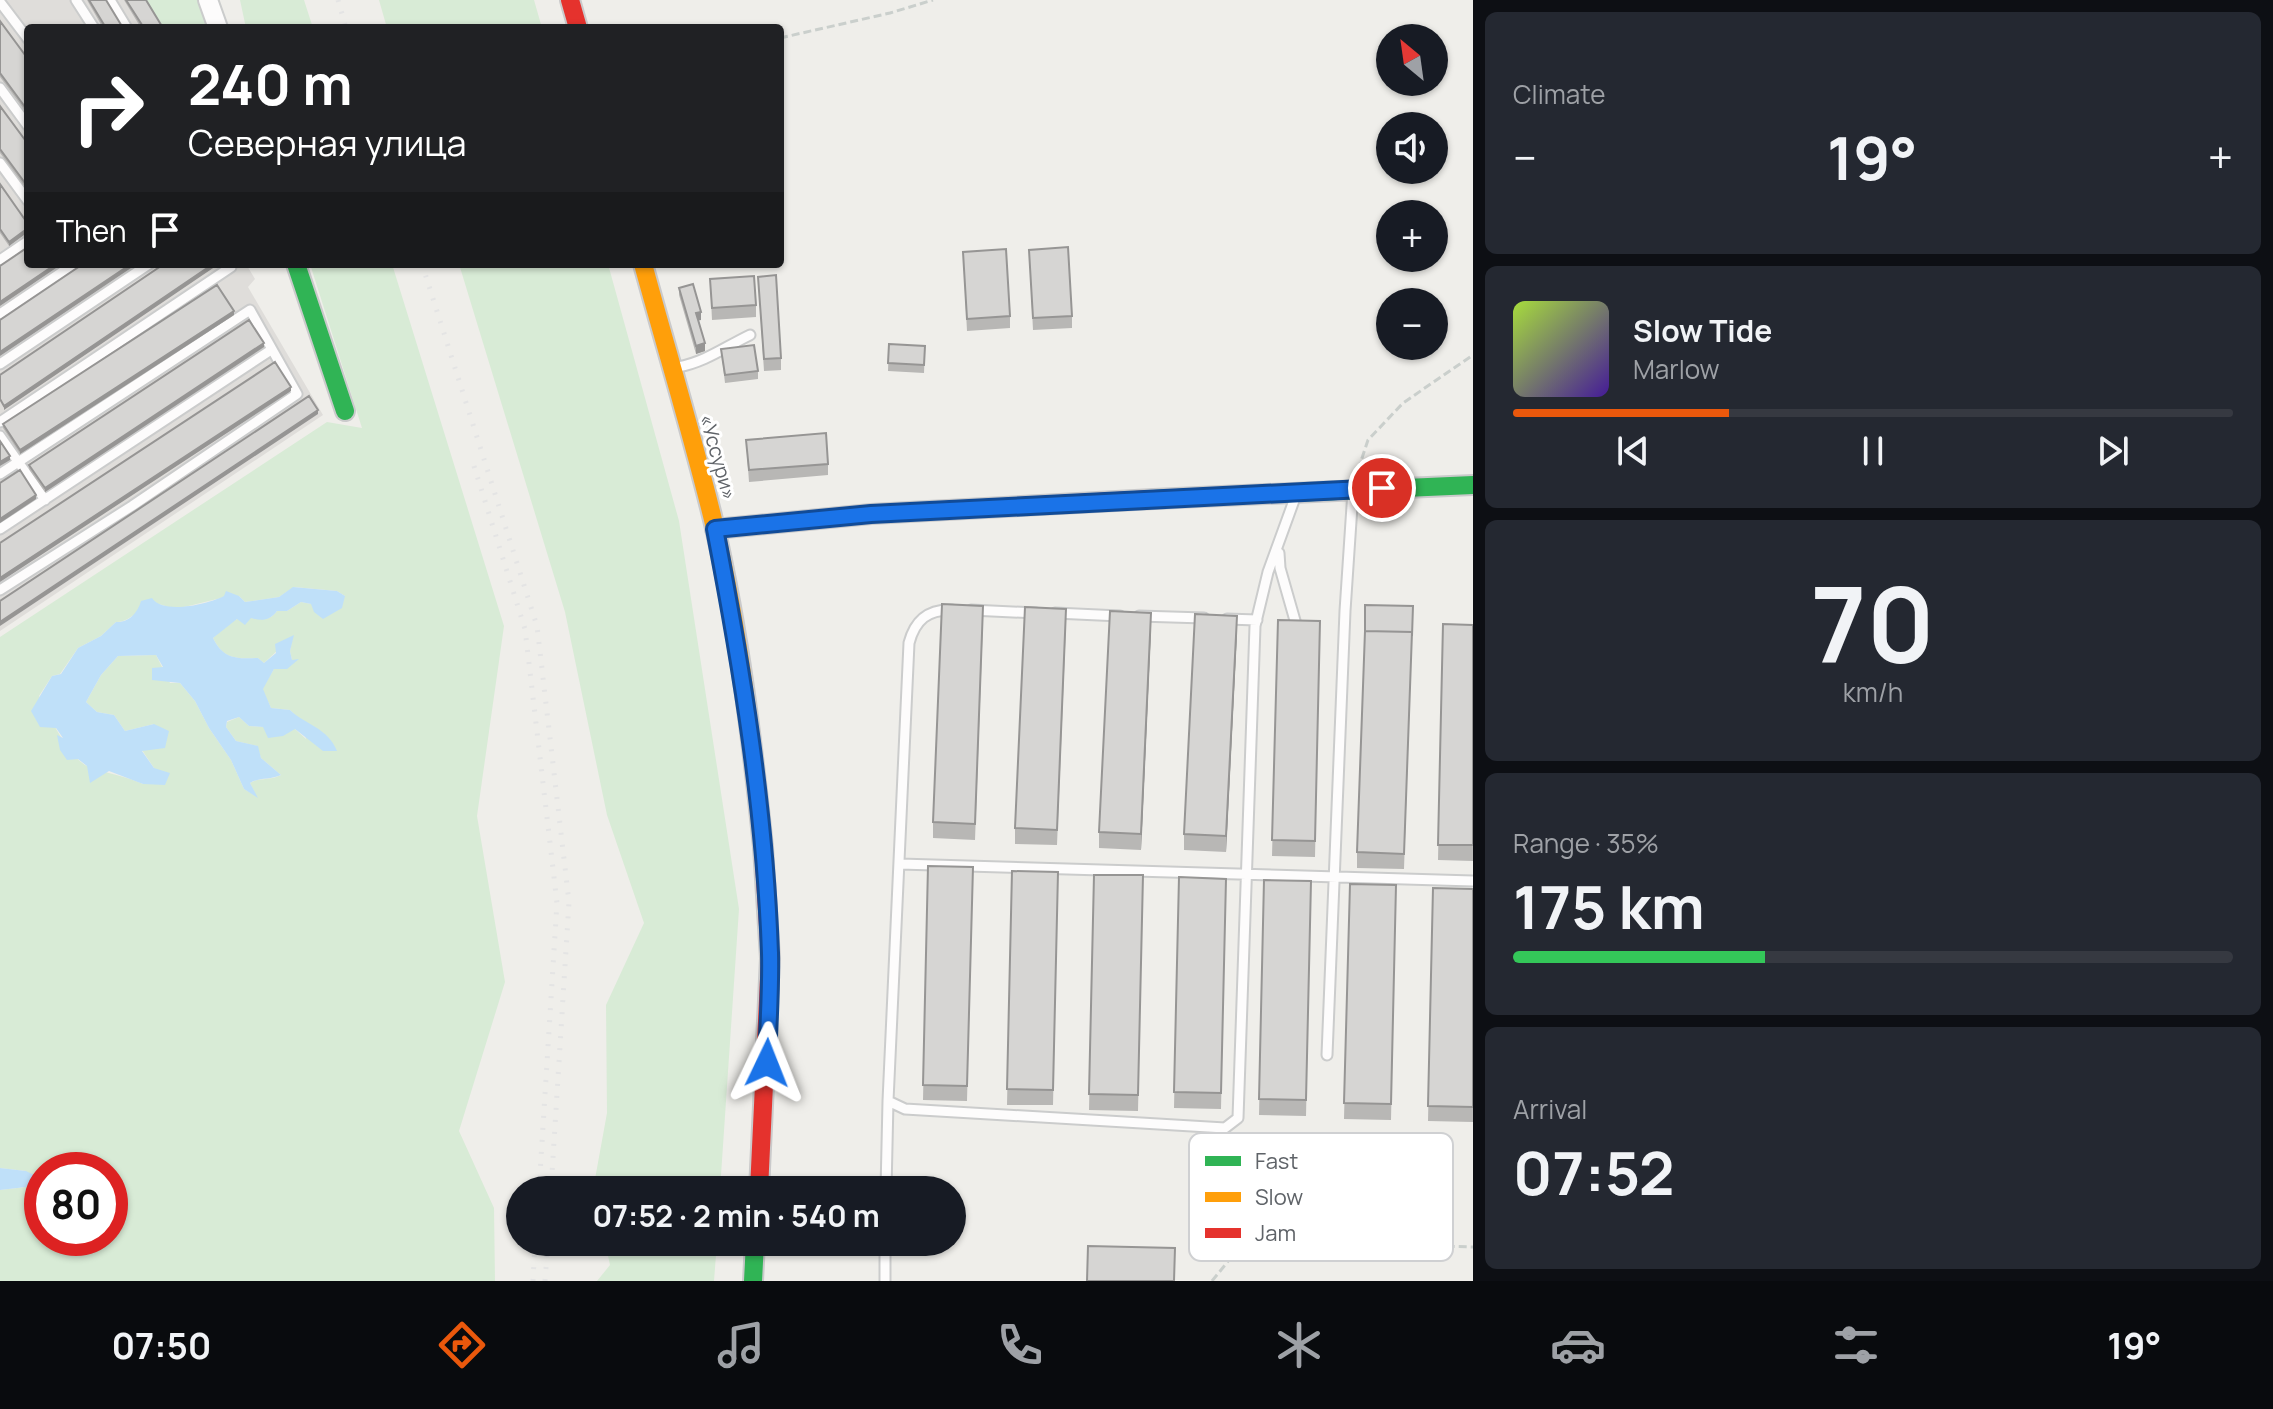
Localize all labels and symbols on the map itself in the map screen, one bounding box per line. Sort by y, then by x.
north arrow [1376,24,1448,96]
street label: «Уссури» [693,411,744,503]
pin [1348,454,1416,522]
position arrow [725,1021,809,1105]
legend [1189,1133,1453,1261]
text: Fast [1255,1146,1298,1176]
speed limit sign: 80 [24,1152,128,1256]
text: Slow [1255,1182,1303,1212]
text: Jam [1255,1218,1296,1248]

